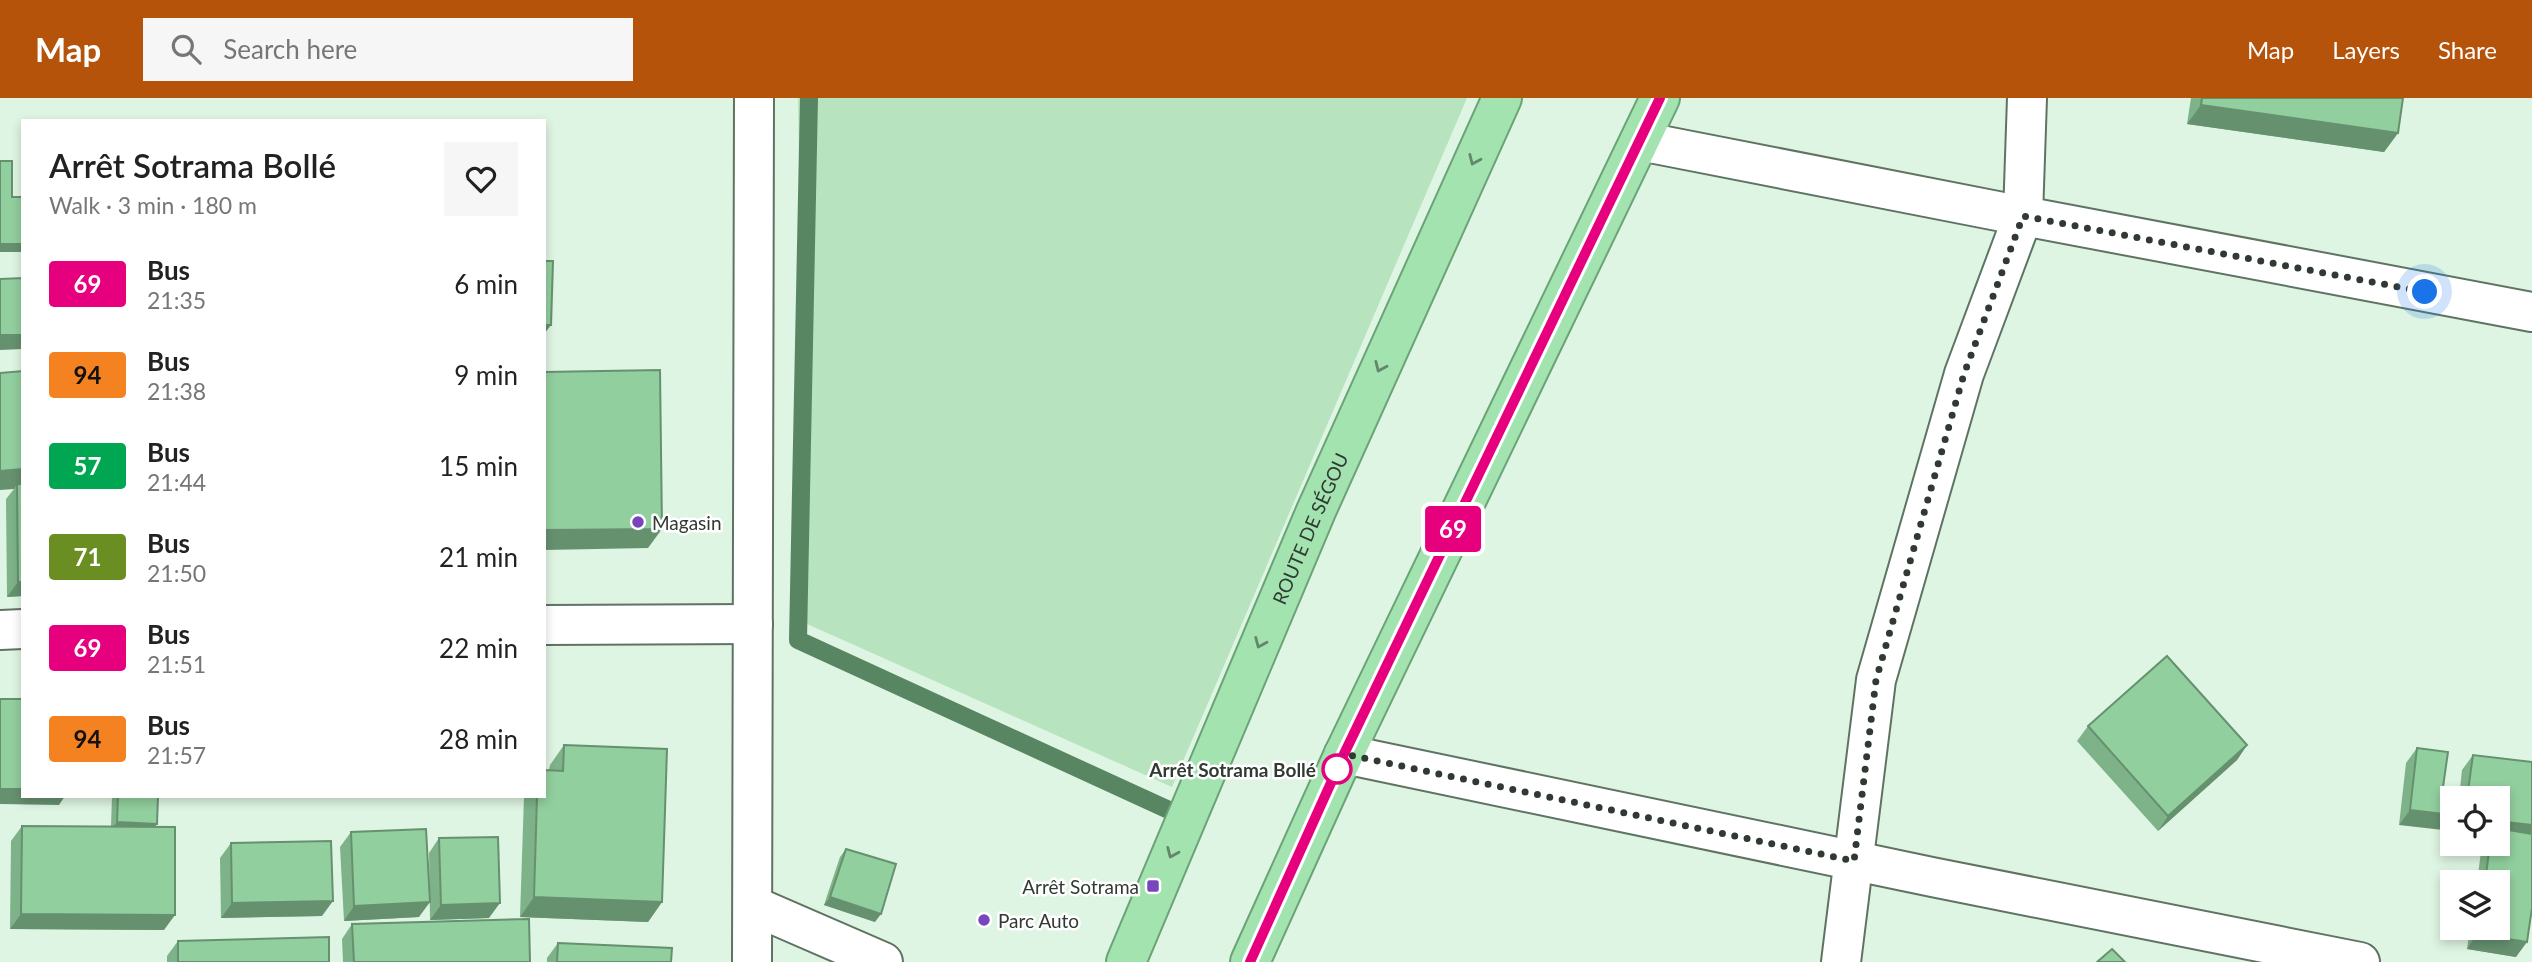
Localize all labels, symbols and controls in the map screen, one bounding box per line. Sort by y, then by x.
search box [143,18,633,81]
text: Map [35,29,101,69]
icon: search [167,30,205,68]
text: Search here [223,33,357,65]
text: Map [2247,35,2294,64]
text: Layers [2332,35,2400,64]
text: Share [2438,35,2497,64]
button: heart [444,142,518,216]
text: Arrêt Sotrama Bollé [49,145,336,185]
one-way arrow [1468,153,1482,165]
text: Walk · 3 min · 180 m [49,191,257,219]
text: Bus [147,254,190,286]
text: 6 min [454,268,518,300]
text: 69 [74,269,101,298]
your location [2407,274,2442,309]
text: 21:35 [147,286,206,314]
text: Bus [147,345,190,377]
text: 9 min [454,359,518,391]
text: 94 [74,360,101,389]
one-way arrow [1374,360,1388,373]
text: 21:38 [147,377,206,405]
text: Bus [147,436,190,468]
street label: ROUTE DE SÉGOU [1267,449,1352,607]
text: 15 min [439,450,518,482]
text: 57 [74,451,101,480]
text: 21:44 [147,468,206,496]
line badge: 69 [1422,506,1484,552]
place label: Magasin [652,511,722,534]
marker: Magasin [630,514,646,530]
text: 69 [1439,514,1467,543]
text: Bus [147,527,190,559]
text: 21 min [439,541,518,573]
text: 71 [74,542,101,571]
text: 21:50 [147,559,206,587]
text: Bus [147,618,190,650]
text: 22 min [439,632,518,664]
text: 69 [74,633,101,662]
one-way arrow [1254,636,1268,648]
text: 21:51 [147,650,206,678]
text: Bus [147,709,190,741]
text: 28 min [439,723,518,755]
text: 94 [74,724,101,753]
text: 21:57 [147,741,206,769]
marker: Arrêt Sotrama Bollé [1322,754,1352,784]
place label: Arrêt Sotrama Bollé [1148,758,1316,781]
map controls [2440,786,2510,940]
button: locate [2440,786,2510,856]
one-way arrow [1166,846,1180,858]
button: layers [2440,870,2510,940]
place label: Arrêt Sotrama [1022,875,1139,898]
marker: Arrêt Sotrama [1145,878,1161,894]
place label: Parc Auto [998,909,1079,932]
marker: Parc Auto [976,912,992,928]

